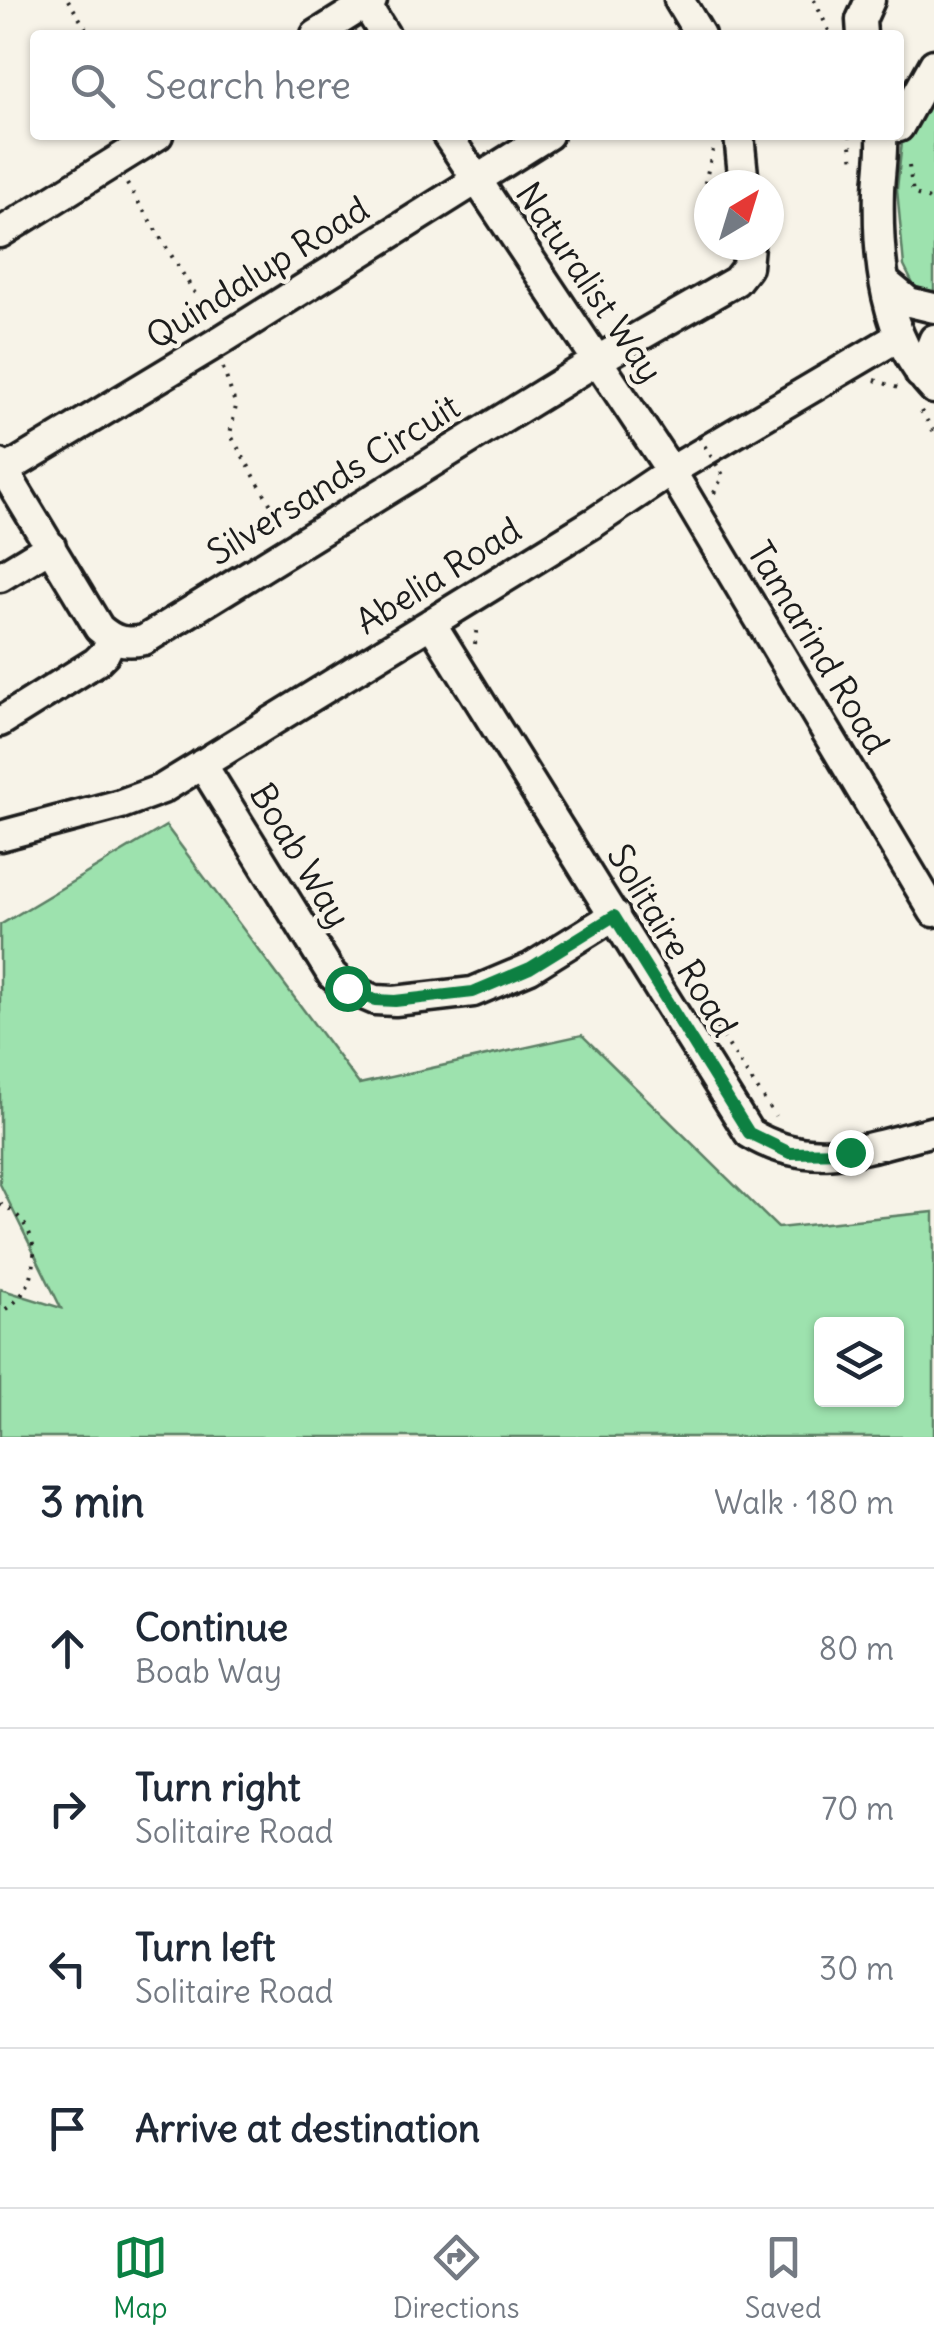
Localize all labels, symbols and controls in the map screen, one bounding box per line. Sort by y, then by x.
search box [30,30,904,140]
icon: search [65,58,120,113]
text: Search here [145,62,351,109]
north arrow [694,170,784,260]
street label: Naturalist Way [507,173,673,391]
street label: Quindalup Road [138,186,376,358]
street label: Silversands Circuit [199,384,467,574]
street label: Abelia Road [347,507,529,643]
street label: Tamarind Road [738,533,900,761]
street label: Boab Way [241,775,361,935]
street label: Solitaire Road [598,836,748,1044]
route start [325,966,371,1012]
route end [828,1130,874,1176]
map controls [814,1317,904,1407]
button: layers [814,1317,904,1407]
text: 3 min [40,1476,144,1528]
text: Walk · 180 m [714,1482,894,1523]
text: Continue [135,1604,288,1651]
icon: ahead [40,1621,95,1676]
text: 80 m [819,1628,894,1669]
text: Boab Way [135,1651,282,1692]
text: Turn right [135,1764,301,1811]
icon: right [40,1781,95,1836]
text: 70 m [822,1788,894,1829]
text: Solitaire Road [135,1811,333,1852]
text: Turn left [135,1924,275,1971]
icon: left [40,1941,95,1996]
text: 30 m [819,1948,894,1989]
text: Solitaire Road [135,1971,333,2012]
icon: arrive [40,2101,95,2156]
text: Arrive at destination [135,2105,480,2152]
tab: Map [113,2230,168,2326]
tab: Directions [393,2230,519,2326]
tab: Saved [745,2230,821,2326]

